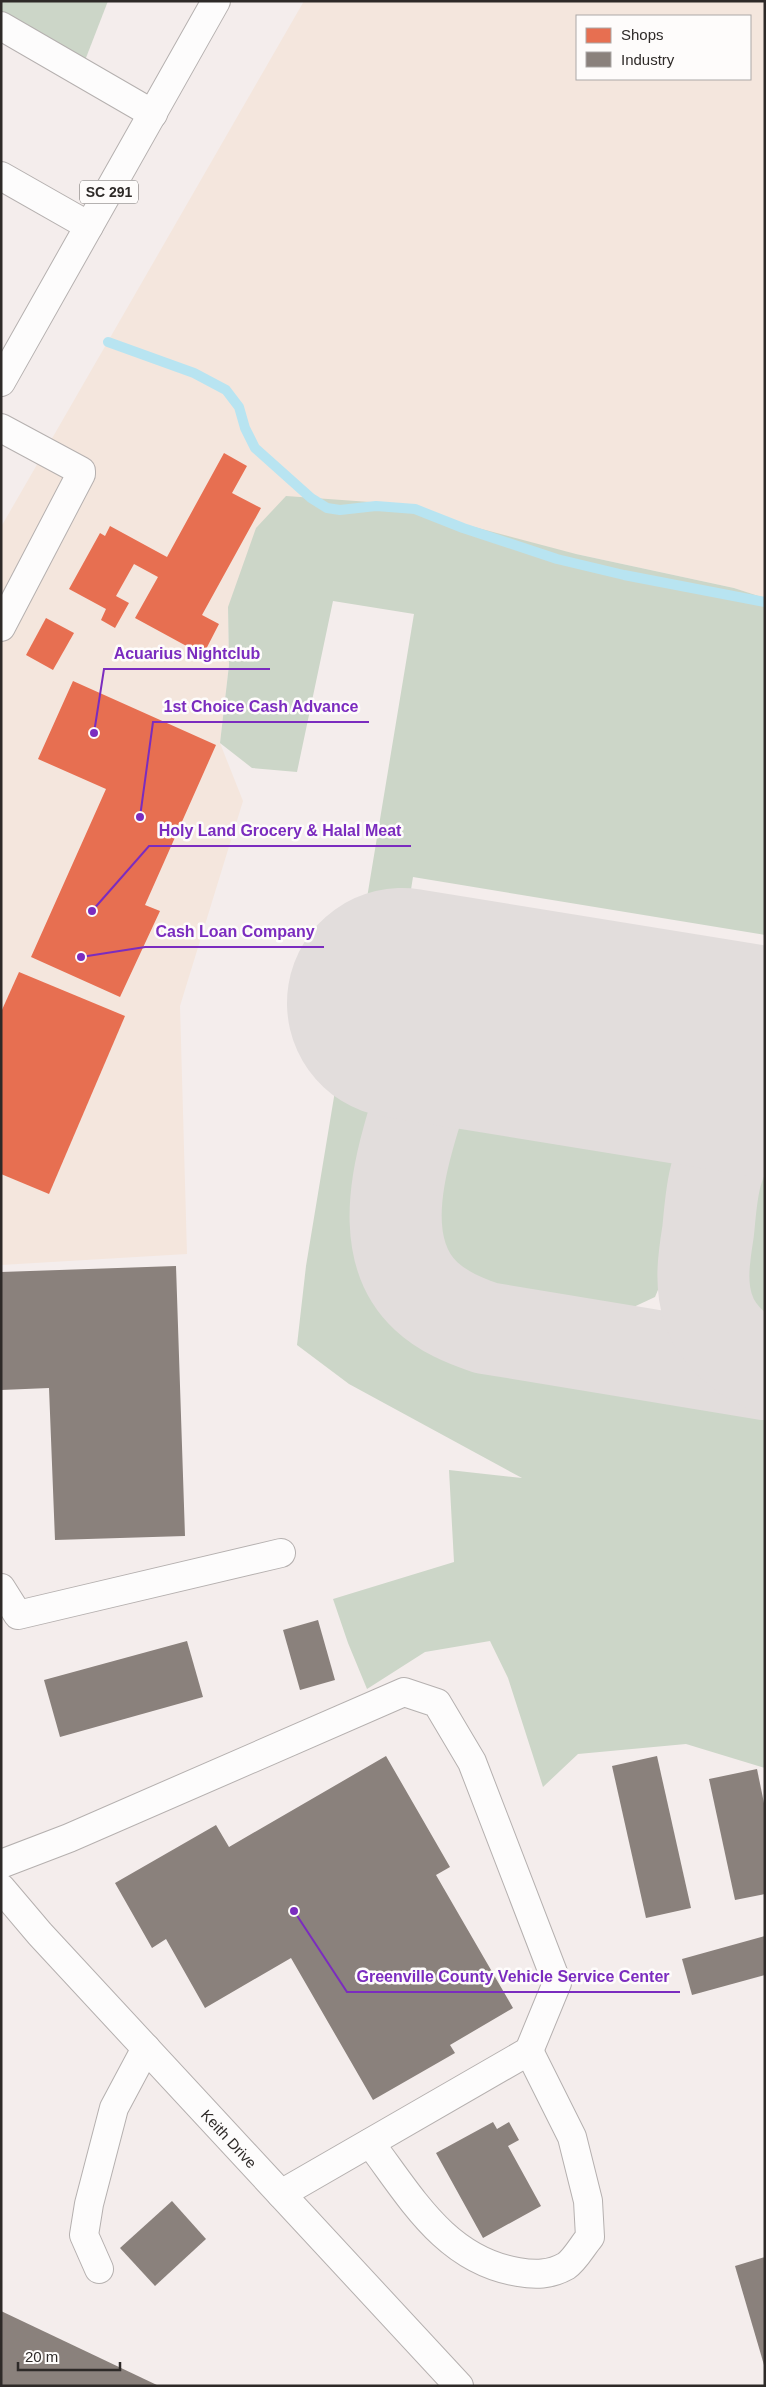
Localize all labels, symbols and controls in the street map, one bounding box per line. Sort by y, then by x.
legend [576,15,751,80]
text: Shops [621,26,664,43]
text: Industry [621,51,675,68]
road number: SC 291 [80,180,138,203]
callout: Acuarius Nightclub [104,638,270,669]
text: Acuarius Nightclub [114,645,261,662]
callout: 1st Choice Cash Advance [153,691,369,722]
text: 1st Choice Cash Advance [163,698,359,715]
callout: Holy Land Grocery & Halal Meat [149,815,411,846]
text: Holy Land Grocery & Halal Meat [159,822,402,839]
callout: Cash Loan Company [145,916,324,947]
text: Cash Loan Company [155,923,315,940]
callout: Greenville County Vehicle Service Center [347,1961,680,1992]
text: Greenville County Vehicle Service Center [356,1968,670,1985]
street label: Keith Drive [198,2106,261,2171]
scale bar [18,2340,120,2372]
text: 20 m [25,2348,58,2365]

